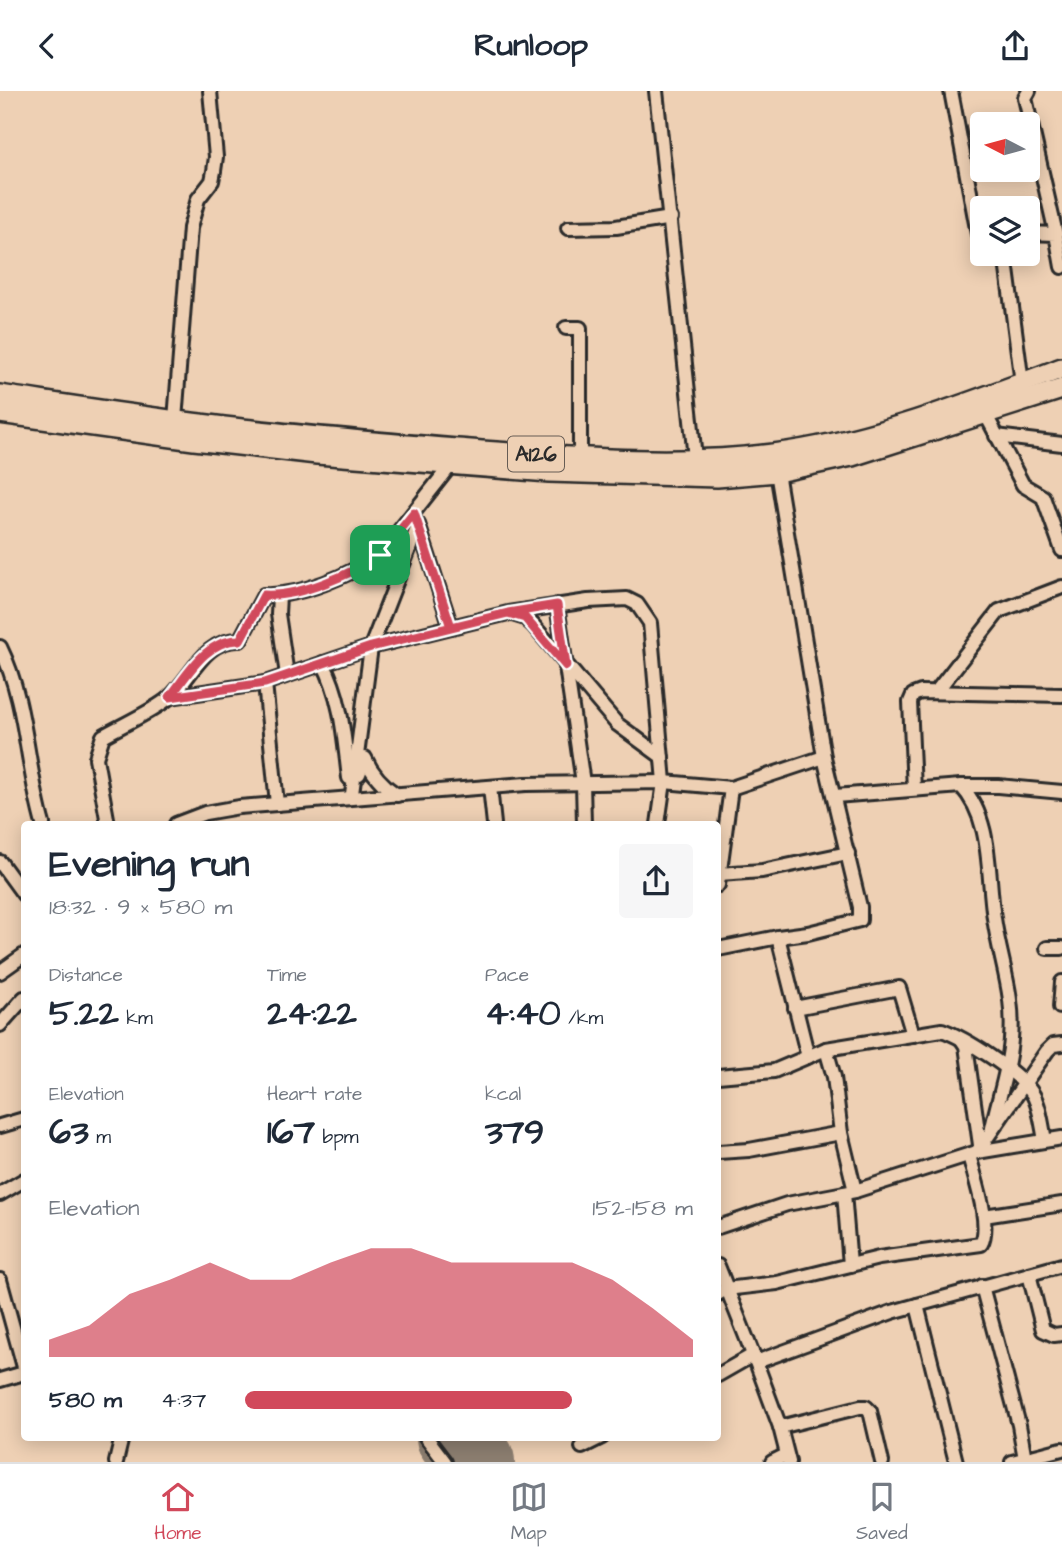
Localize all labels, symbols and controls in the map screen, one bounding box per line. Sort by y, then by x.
text: Runloop [474,23,588,68]
icon: back [28,27,66,65]
icon: share [996,27,1034,65]
north arrow [970,112,1040,182]
map controls [970,112,1040,266]
button: layers [970,196,1040,266]
road number: A126 [508,437,564,471]
pin [350,525,410,585]
icon: arrive [361,536,399,574]
text: Evening run [49,839,250,891]
button: share [619,844,693,918]
text: 18:32 · 9 × 580 m [49,891,232,923]
text: Distance [49,962,123,989]
text: Time [267,962,307,989]
text: Pace [485,962,529,989]
text: 5.22 [49,989,119,1038]
text: 24:22 [267,989,357,1038]
text: 4:40 [485,989,561,1038]
text: km [119,1005,153,1032]
text: /km [561,1005,603,1032]
text: Elevation [49,1081,124,1108]
text: Heart rate [267,1081,362,1108]
text: kcal [485,1081,521,1108]
text: 63 [49,1108,89,1157]
text: 167 [267,1108,315,1157]
text: 379 [485,1108,544,1157]
text: m [89,1124,111,1151]
text: bpm [315,1124,359,1151]
text: Elevation [49,1192,140,1224]
text: 152–158 m [592,1192,693,1224]
text: 580 m [49,1384,122,1416]
text: 4:37 [161,1384,206,1416]
tab: Home [154,1478,201,1547]
tab: Map [510,1478,548,1547]
tab: Saved [856,1478,908,1547]

